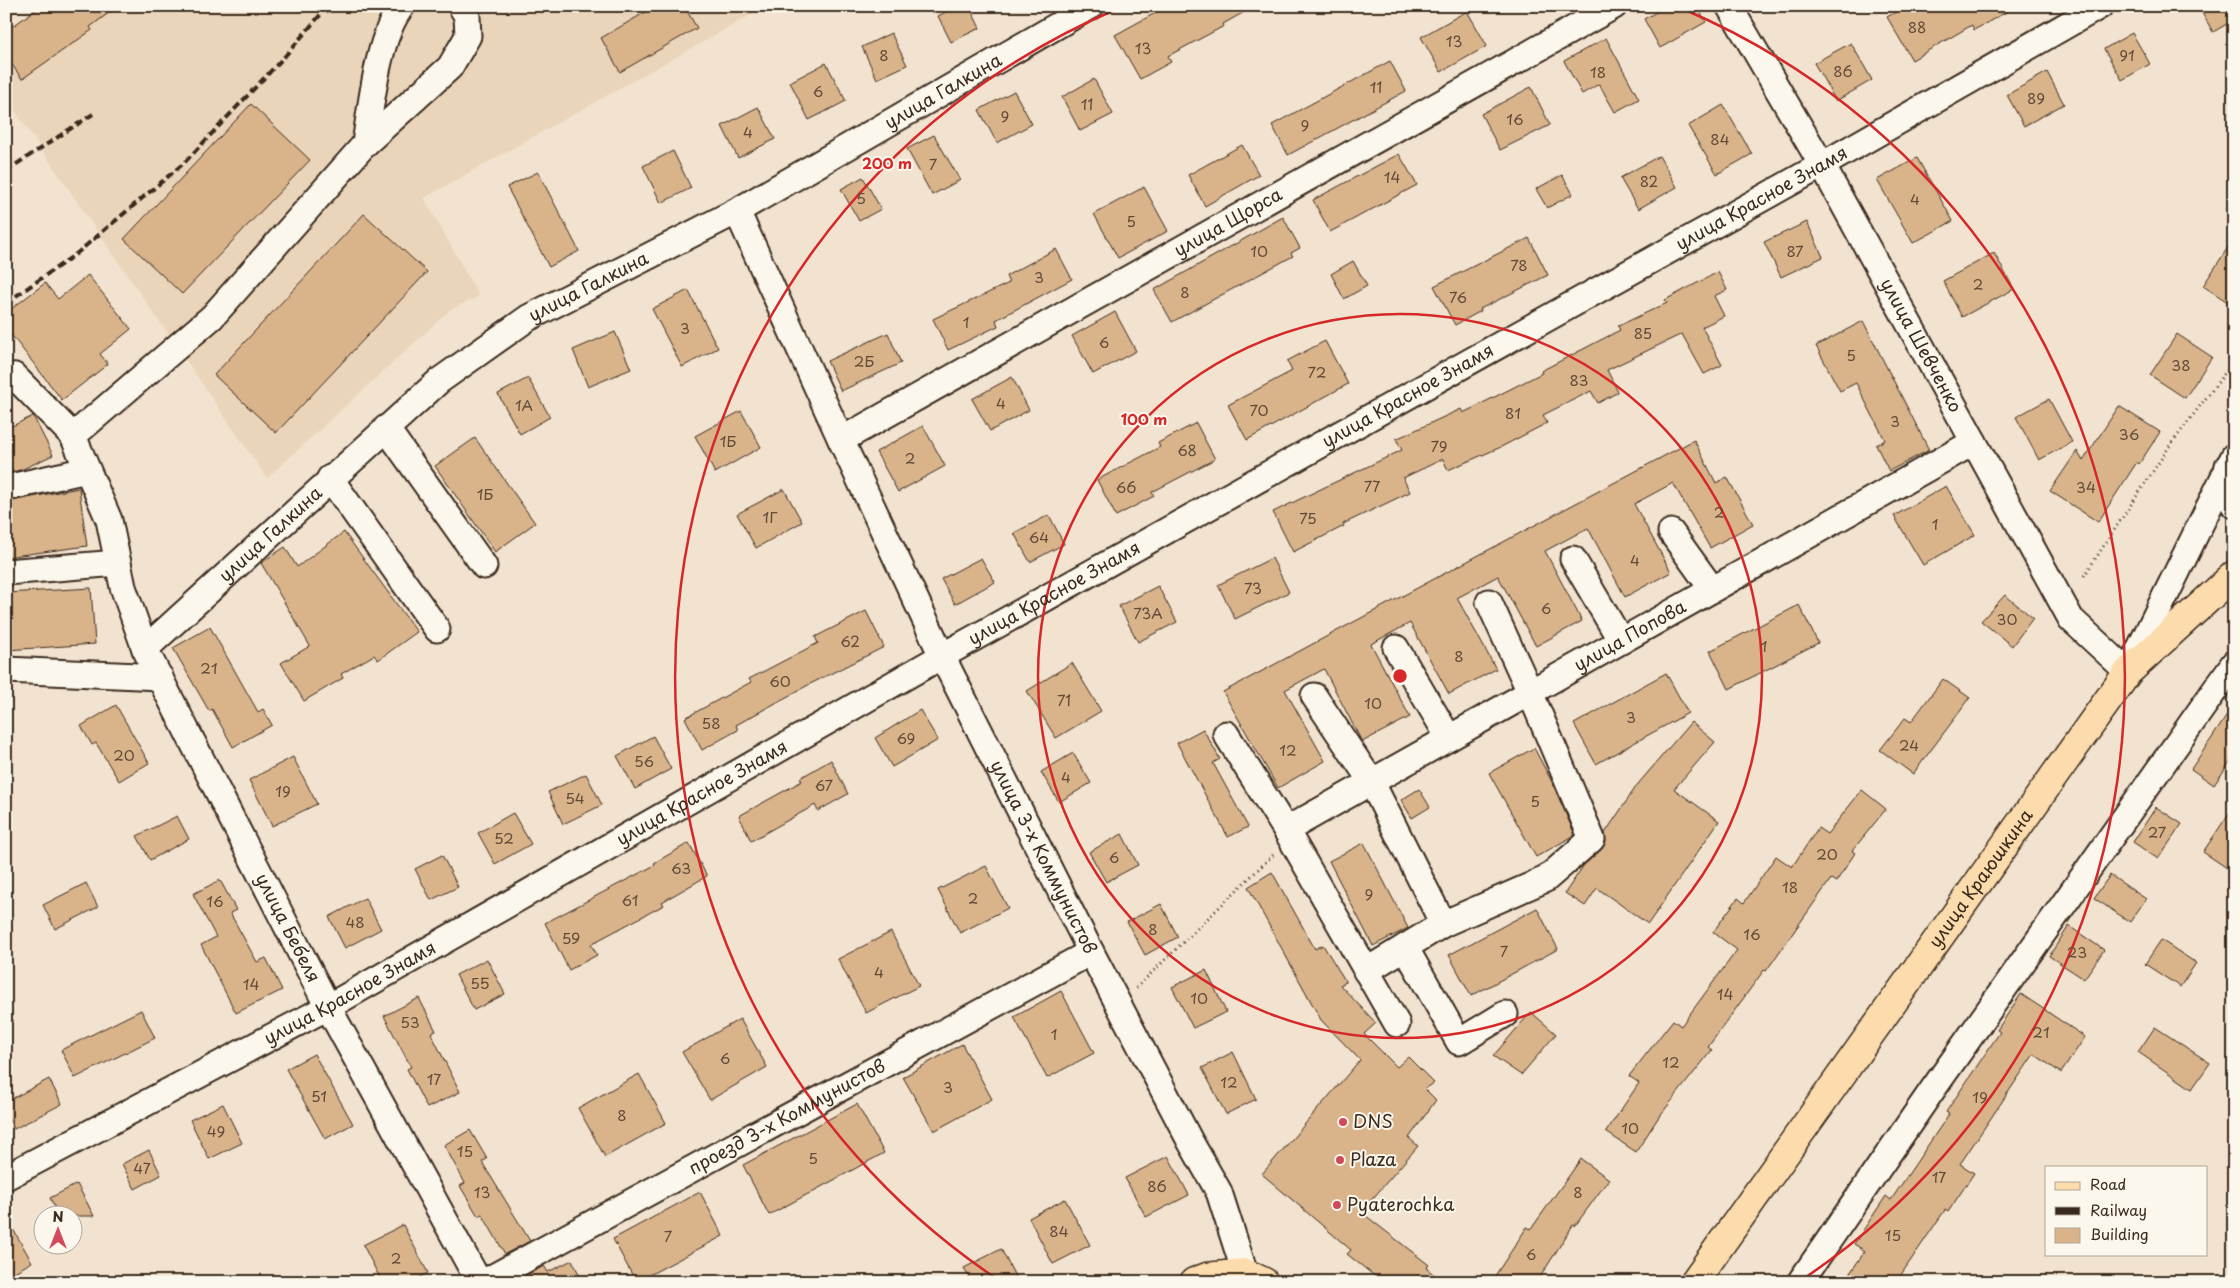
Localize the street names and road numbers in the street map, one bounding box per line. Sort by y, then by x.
street label: улица Галкина [879,45,1007,135]
street label: улица Красное Знамя [1670,138,1852,256]
street label: улица Щорса [1168,180,1287,263]
street label: улица Галкина [523,243,653,328]
street label: улица Шевченко [1875,273,1970,417]
street label: улица Красное Знамя [1316,336,1498,454]
street label: улица Галкина [212,479,328,588]
street label: улица Красное Знамя [963,533,1145,651]
street label: улица Попова [1568,592,1691,677]
street label: улица Красное Знамя [611,732,792,852]
street label: улица 3-х Коммунистов [984,755,1105,958]
street label: улица Краюшкина [1921,802,2039,953]
street label: улица Бебеля [250,868,328,987]
street label: улица Красное Знамя [258,933,440,1051]
street label: проезд 3-х Коммунистов [683,1051,890,1180]

